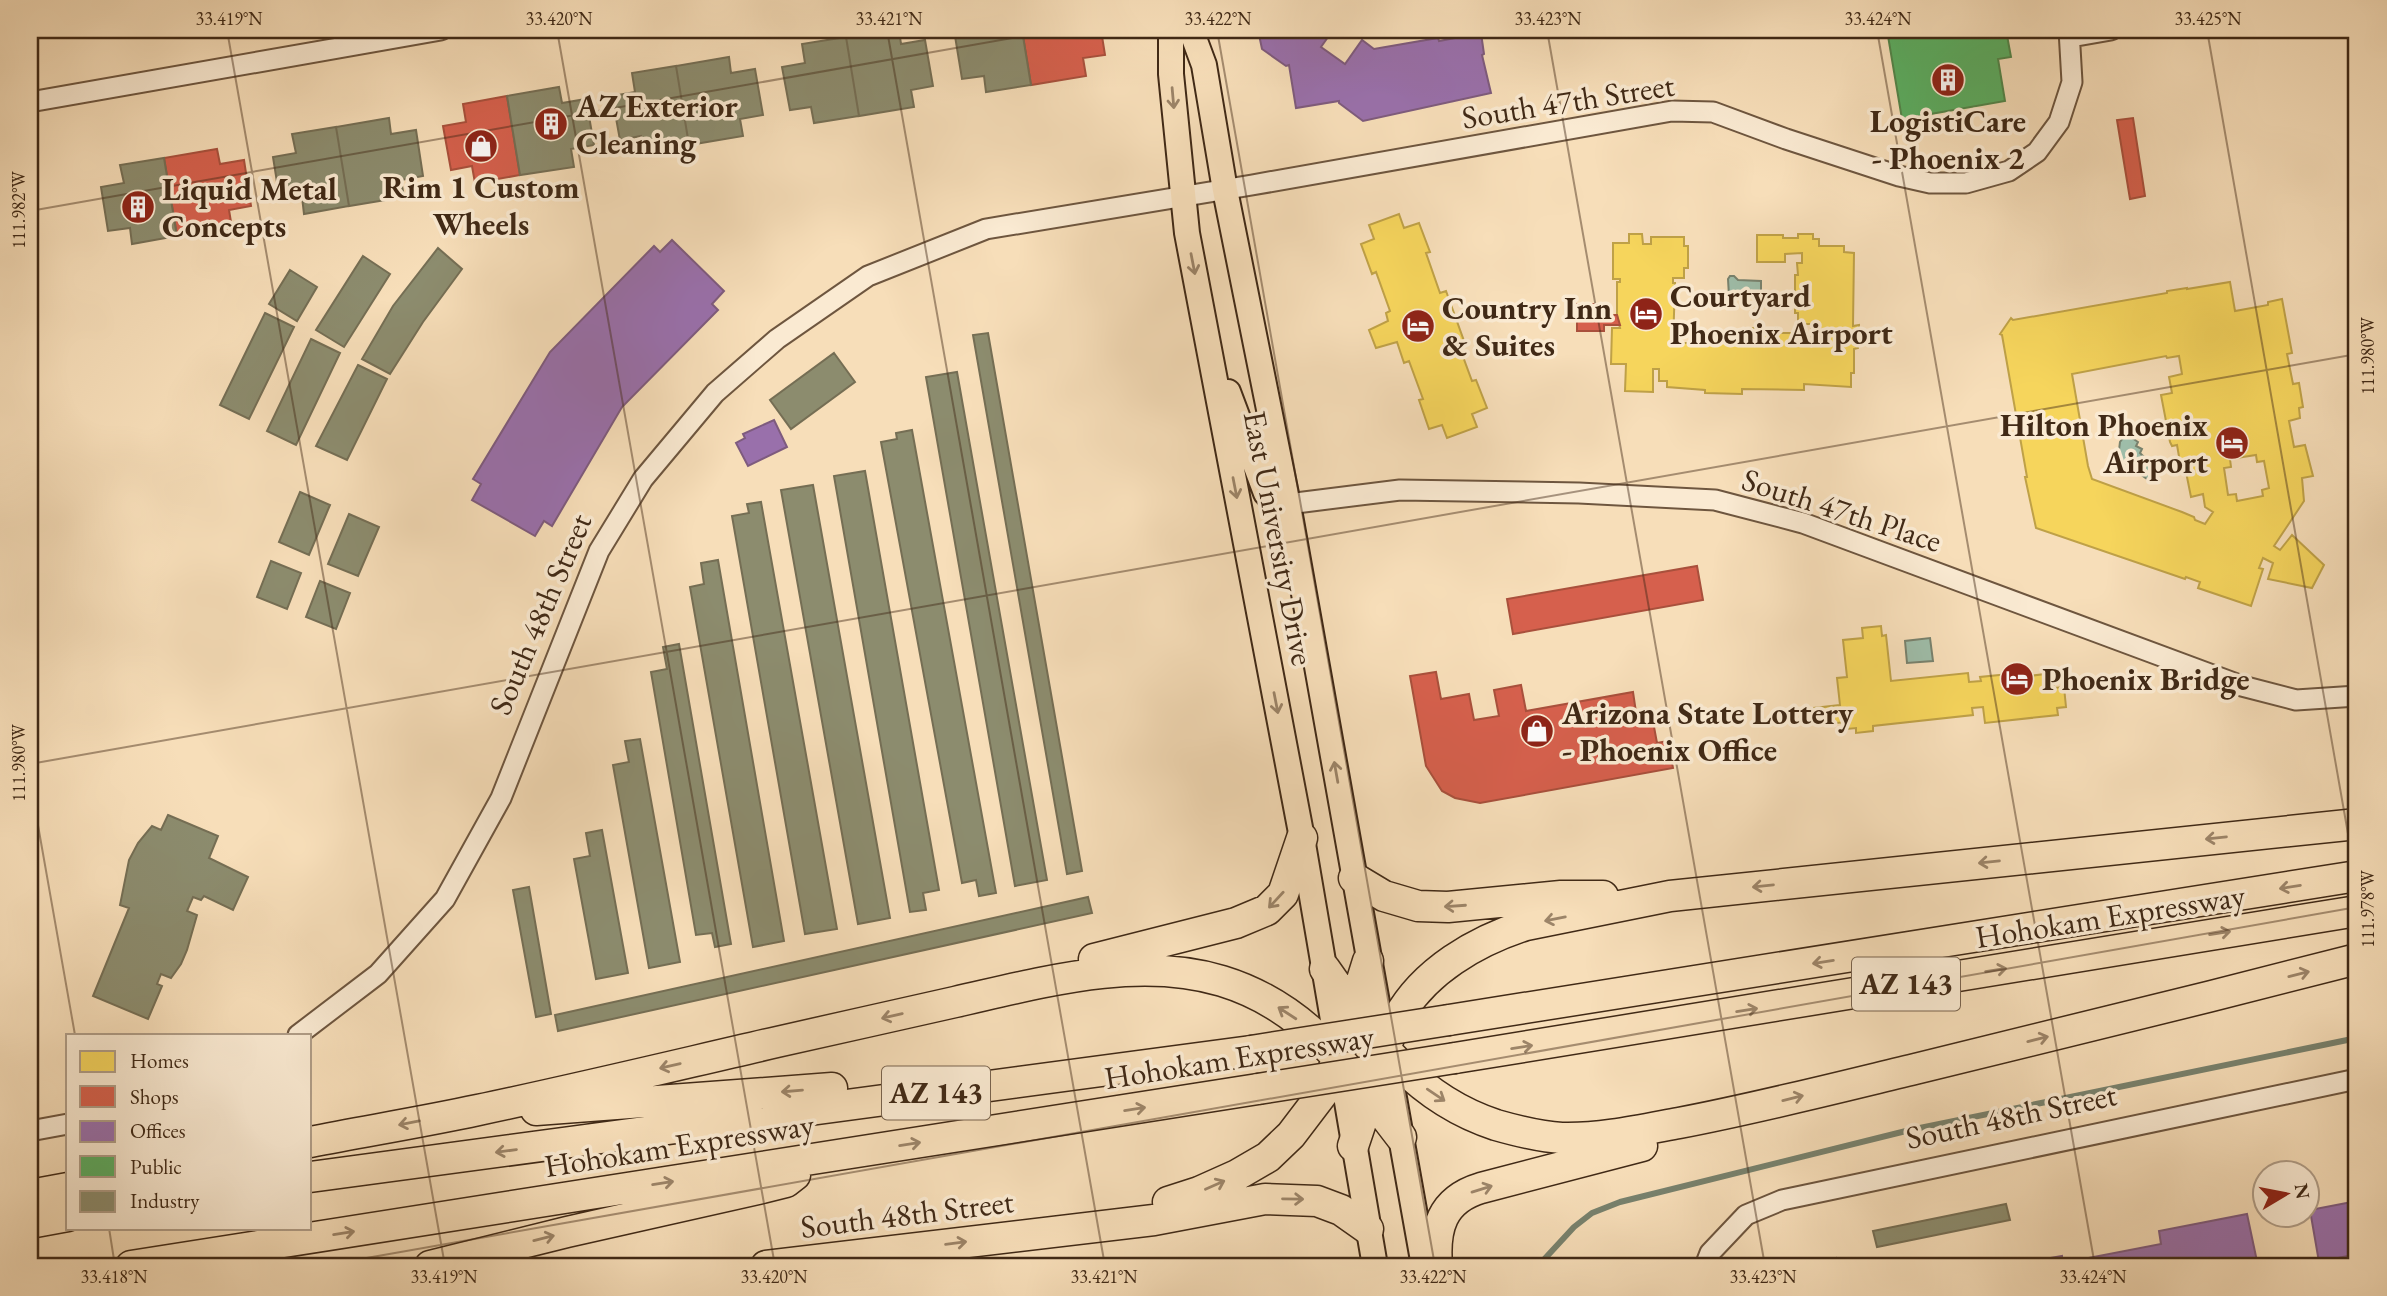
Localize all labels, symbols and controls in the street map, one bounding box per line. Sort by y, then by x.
text: 33.419°N [196,7,263,30]
text: 33.420°N [526,7,593,30]
text: 33.421°N [856,7,923,30]
text: 33.422°N [1185,7,1252,30]
text: 33.423°N [1515,7,1582,30]
text: 33.424°N [1845,7,1912,30]
text: 33.425°N [2175,7,2242,30]
building icon: LogistiCare - Phoenix 2 [1929,61,1967,99]
street label: South 47th Street [1459,63,1677,139]
place label: AZ Exterior Cleaning [575,85,738,164]
one-way arrow [1167,86,1180,109]
place label: LogistiCare - Phoenix 2 [1870,100,2026,179]
building icon: AZ Exterior Cleaning [532,105,570,143]
shop icon: Rim 1 Custom Wheels [462,127,500,165]
place label: Rim 1 Custom Wheels [382,166,580,245]
place label: Liquid Metal Concepts [162,168,337,247]
text: 111.982°W [7,171,30,249]
building icon: Liquid Metal Concepts [119,188,157,226]
one-way arrow [1186,252,1200,275]
place label: Courtyard Phoenix Airport [1670,275,1893,354]
place label: Country Inn & Suites [1442,287,1612,366]
hotel icon: Courtyard Phoenix Airport [1627,295,1665,333]
hotel icon: Country Inn & Suites [1399,307,1437,345]
text: 111.980°W [2356,317,2379,395]
place label: Hilton Phoenix Airport [2000,404,2208,483]
street label: East University Drive [1234,407,1324,669]
hotel icon: Hilton Phoenix Airport [2213,424,2251,462]
street label: South 47th Place [1737,458,1947,562]
one-way arrow [1229,476,1243,499]
street label: South 48th Street [479,507,601,721]
place label: Phoenix Bridge [2042,658,2250,700]
hotel icon: Phoenix Bridge [1998,660,2036,698]
one-way arrow [1270,691,1284,714]
place label: Arizona State Lottery - Phoenix Office [1561,692,1854,771]
shop icon: Arizona State Lottery - Phoenix Office [1518,712,1556,750]
text: 111.980°W [7,724,30,802]
one-way arrow [1329,761,1342,784]
one-way arrow [2205,832,2228,845]
one-way arrow [1978,856,2001,869]
text: 111.978°W [2356,870,2379,948]
street label: Hohokam Expressway [1972,874,2249,958]
one-way arrow [1752,880,1774,893]
one-way arrow [2279,881,2302,894]
one-way arrow [1267,891,1284,908]
one-way arrow [1445,900,1467,913]
one-way arrow [1544,913,1567,926]
one-way arrow [2208,926,2231,939]
one-way arrow [1812,955,1835,968]
road number: AZ 143 [1852,958,1960,1010]
one-way arrow [1984,963,2006,976]
one-way arrow [2287,967,2309,980]
one-way arrow [1735,1003,1758,1016]
one-way arrow [1277,1005,1297,1019]
one-way arrow [881,1010,904,1023]
street label: Hohokam Expressway [1101,1015,1378,1099]
one-way arrow [2027,1032,2049,1045]
legend [66,1034,312,1230]
one-way arrow [1510,1040,1533,1053]
text: Homes [130,1047,189,1074]
one-way arrow [659,1060,682,1074]
road number: AZ 143 [882,1066,990,1120]
street label: South 48th Street [1902,1073,2120,1159]
text: Shops [130,1083,179,1110]
one-way arrow [782,1085,804,1098]
one-way arrow [1426,1088,1446,1102]
one-way arrow [1782,1091,1804,1104]
one-way arrow [1123,1102,1146,1115]
street label: Hohokam Expressway [541,1103,818,1187]
text: Offices [130,1117,186,1144]
one-way arrow [398,1117,421,1130]
one-way arrow [898,1137,921,1150]
one-way arrow [495,1145,518,1158]
text: Public [130,1153,182,1180]
north arrow [2250,1160,2320,1230]
one-way arrow [652,1176,674,1189]
one-way arrow [1204,1178,1225,1191]
street label: South 48th Street [798,1180,1016,1248]
one-way arrow [1471,1181,1493,1194]
text: N [2289,1181,2316,1201]
text: Industry [130,1187,200,1214]
one-way arrow [1281,1192,1304,1206]
one-way arrow [332,1226,355,1239]
one-way arrow [532,1231,555,1244]
one-way arrow [944,1236,967,1249]
text: 33.418°N [81,1265,148,1288]
text: 33.419°N [411,1265,478,1288]
text: 33.420°N [741,1265,808,1288]
text: 33.421°N [1071,1265,1138,1288]
text: 33.422°N [1400,1265,1467,1288]
text: 33.423°N [1730,1265,1797,1288]
text: 33.424°N [2060,1265,2127,1288]

